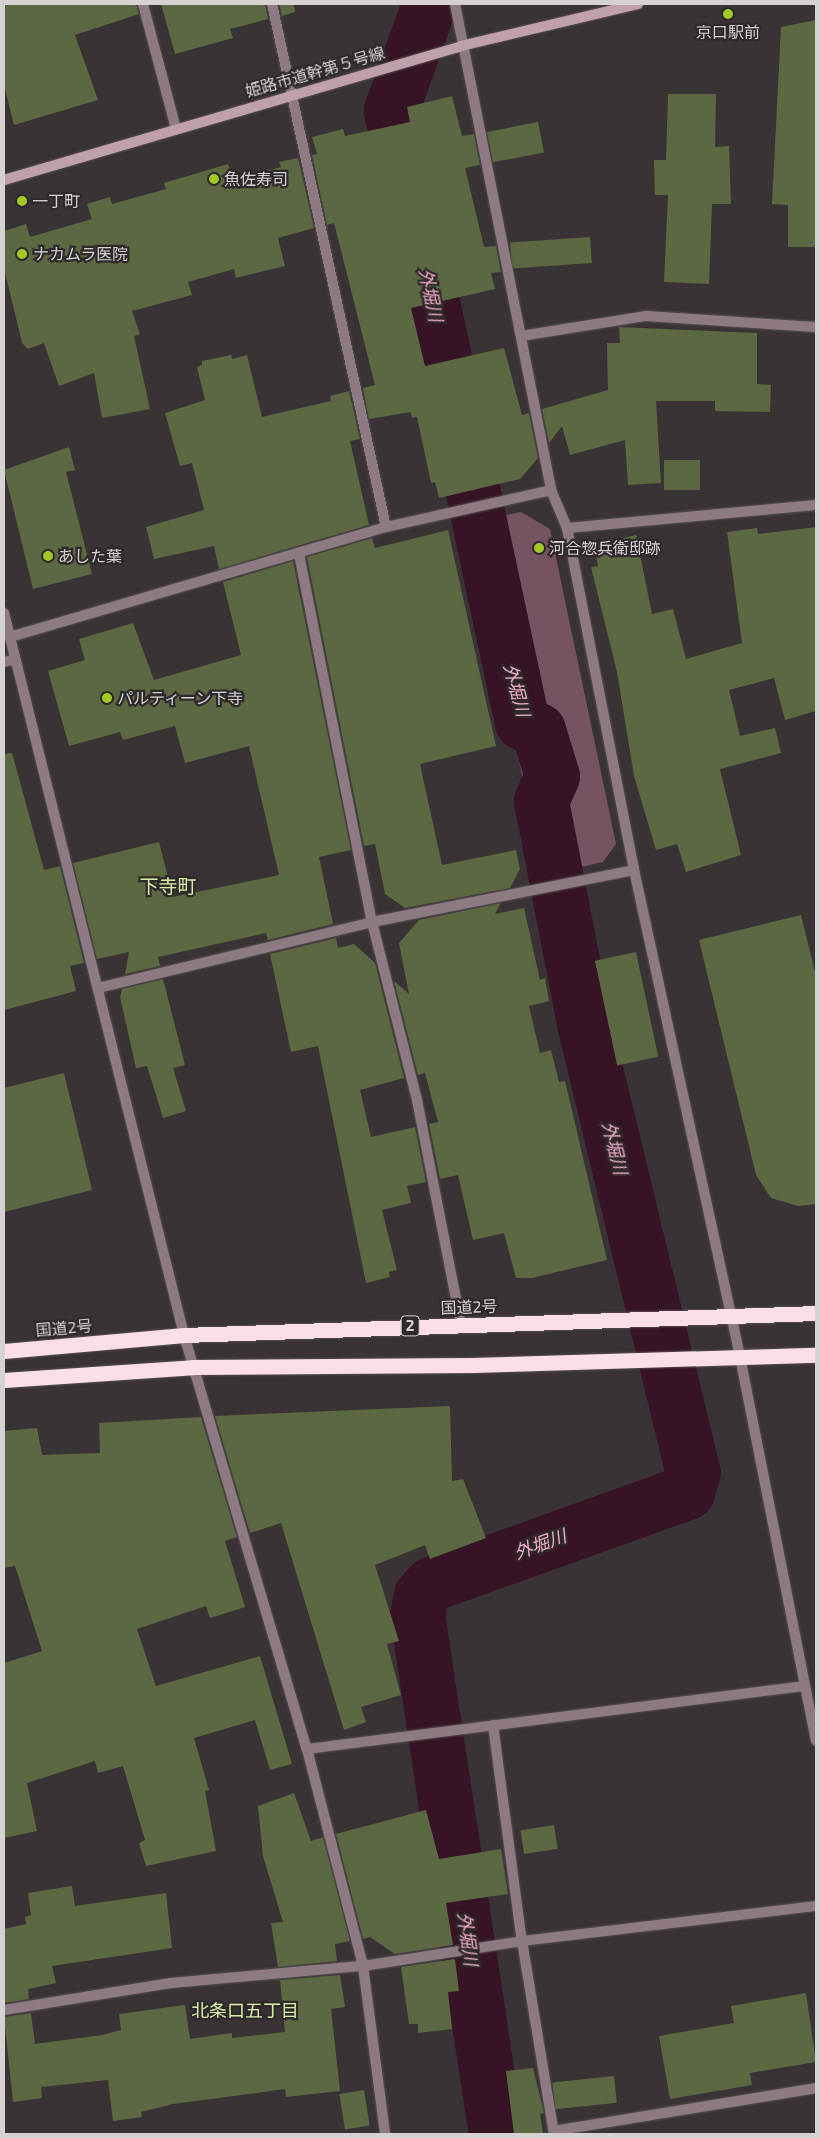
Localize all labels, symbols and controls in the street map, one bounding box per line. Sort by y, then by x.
marker: 京口駅前 [722,8,734,20]
place label: 京口駅前 [696,22,760,42]
street label: 姫路市道幹第５号線 [243,43,387,101]
place label: 魚佐寿司 [224,169,288,189]
marker: 魚佐寿司 [208,173,220,185]
place label: 一丁町 [32,191,80,211]
marker: 一丁町 [16,195,28,207]
place label: ナカムラ医院 [33,244,129,264]
marker: ナカムラ医院 [15,247,29,261]
water label: 外堀川 [415,266,447,324]
place label: 河合惣兵衛邸跡 [549,538,661,558]
marker: 河合惣兵衛邸跡 [533,542,545,554]
place label: あした葉 [58,546,122,566]
marker: あした葉 [42,550,54,562]
water label: 外堀川 [500,661,534,719]
place label: パルティーン下寺 [117,688,245,708]
marker: パルティーン下寺 [101,692,113,704]
district label: 下寺町 [140,875,196,897]
water label: 外堀川 [598,1119,632,1177]
street label: 国道2号 [440,1296,498,1318]
road number: 2 [400,1314,420,1338]
street label: 国道2号 [35,1316,93,1340]
water label: 外堀川 [511,1525,569,1563]
water label: 外堀川 [454,1911,482,1967]
district label: 北条口五丁目 [191,1999,299,2021]

